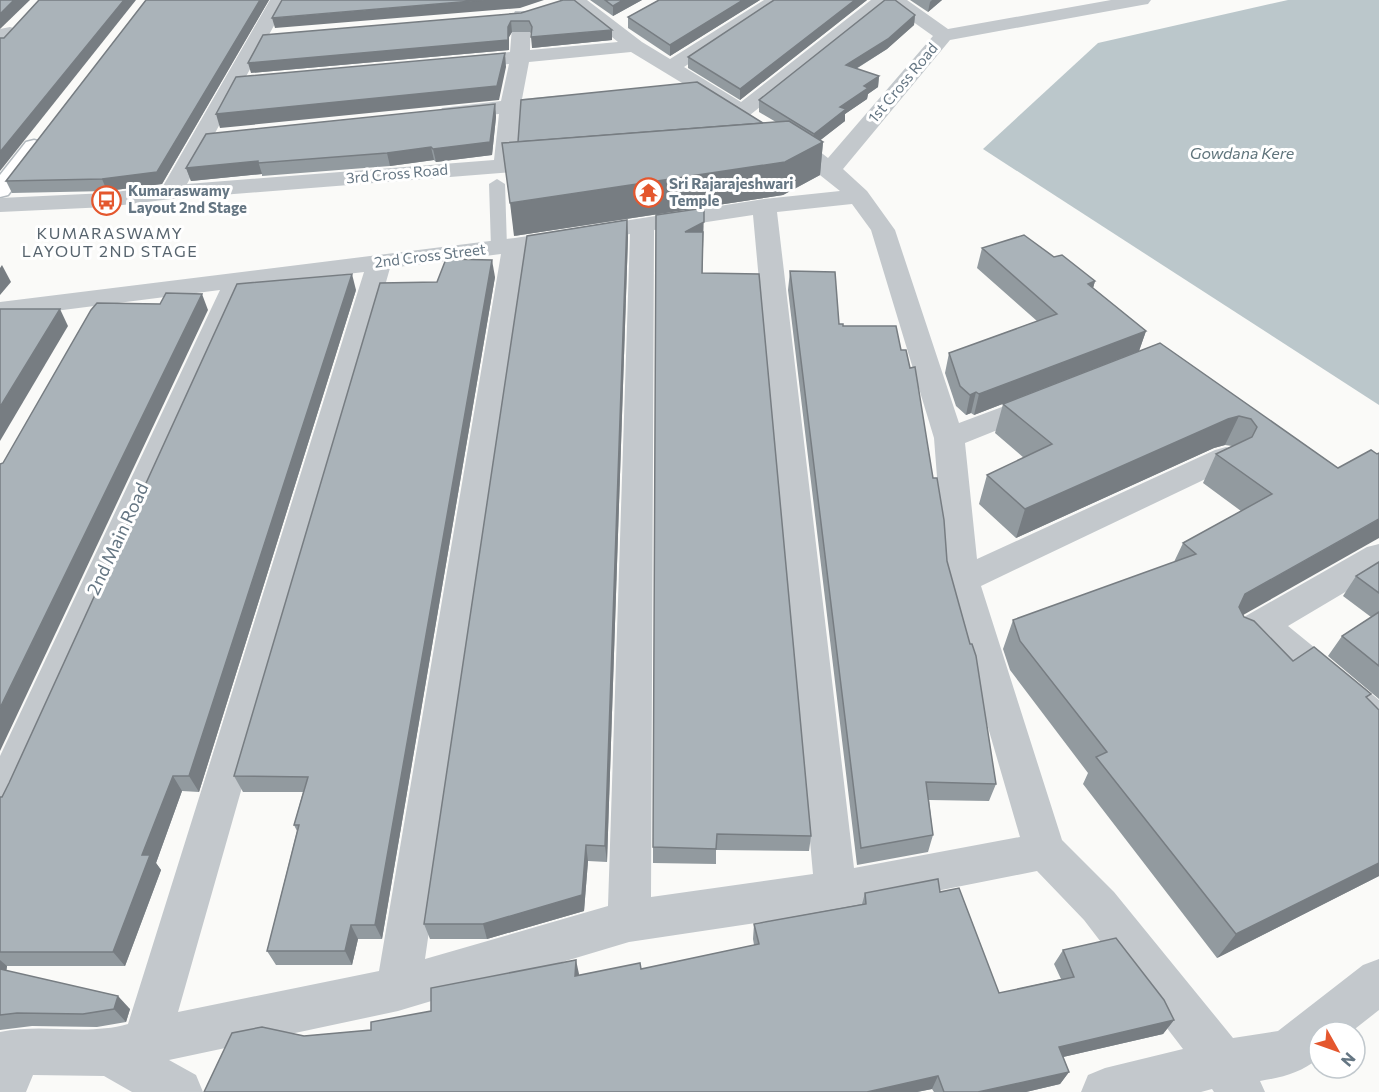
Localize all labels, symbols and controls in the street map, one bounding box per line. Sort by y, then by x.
street label: 1st Cross Road [864,39,941,126]
water label: Gowdana Kere [1190,143,1295,162]
street label: 3rd Cross Road [345,160,449,186]
place label: Sri Rajarajeshwari Temple [669,174,794,209]
temple icon: Sri Rajarajeshwari Temple [632,177,664,209]
place label: Kumaraswamy Layout 2nd Stage [128,181,247,216]
bus stop icon: Kumaraswamy Layout 2nd Stage [91,184,123,216]
district label: KUMARASWAMY LAYOUT 2ND STAGE [22,223,198,260]
street label: 2nd Cross Street [373,239,487,271]
street label: 2nd Main Road [82,479,153,598]
north arrow [1307,1020,1367,1080]
text: N [1338,1049,1360,1071]

